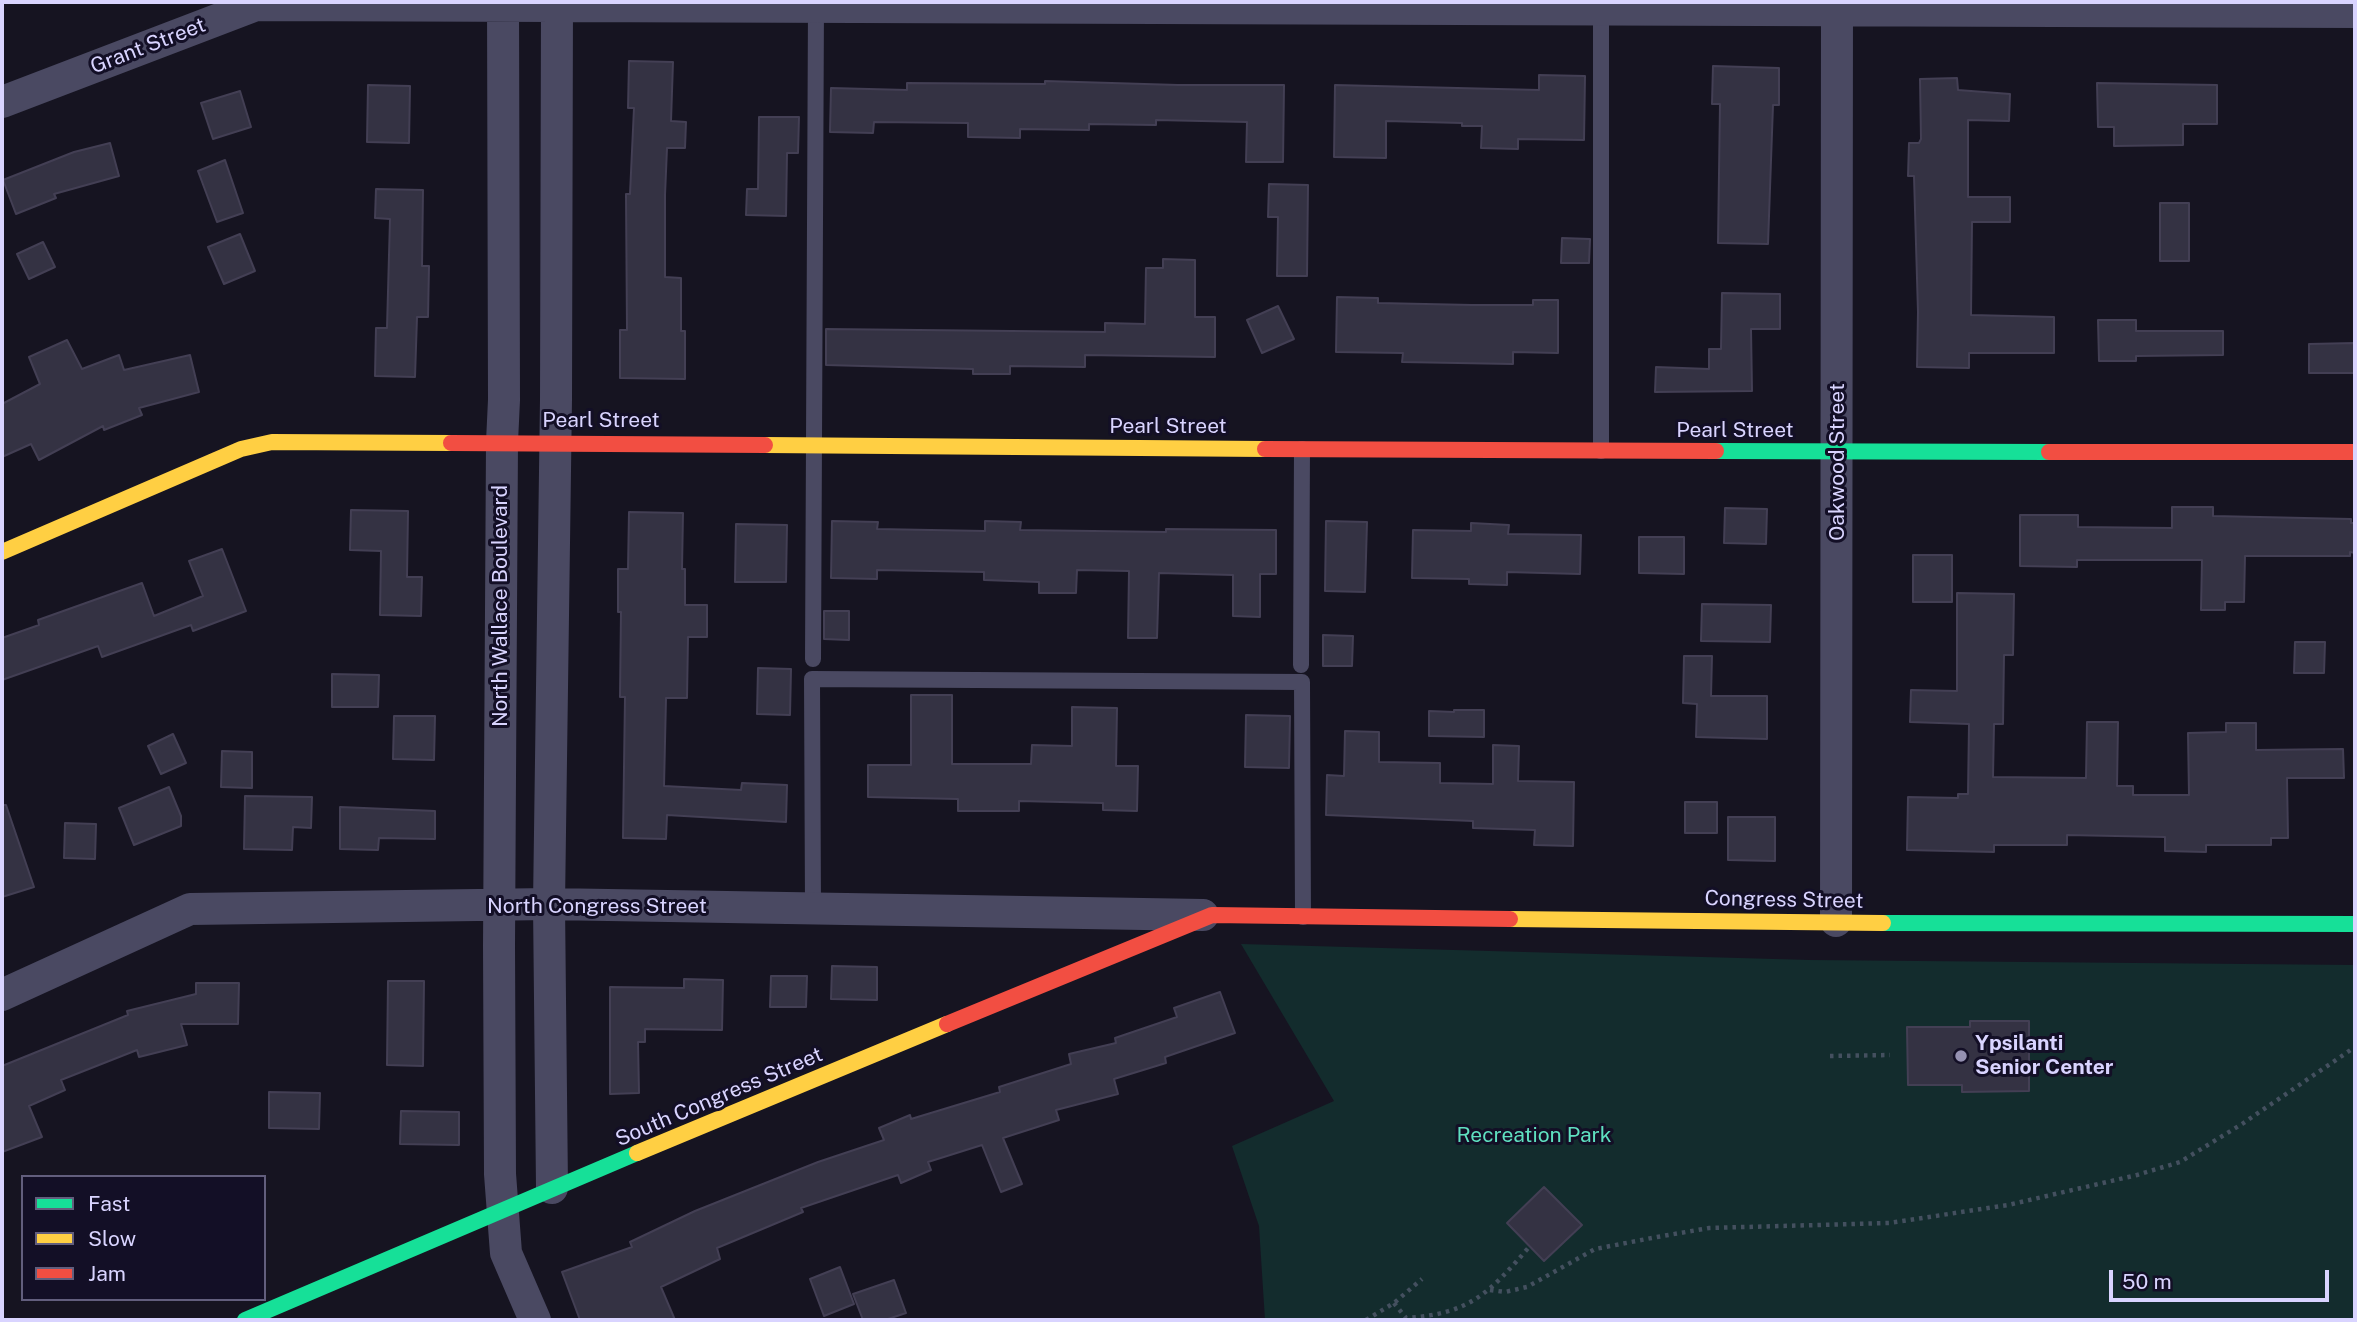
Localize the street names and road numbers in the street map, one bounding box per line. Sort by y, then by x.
street label: Grant Street [87,13,209,79]
street label: Oakwood Street [1825,383,1851,541]
street label: Pearl Street [542,408,660,434]
street label: Pearl Street [1109,414,1227,440]
street label: Pearl Street [1676,418,1794,444]
street label: North Wallace Boulevard [488,485,514,727]
street label: Congress Street [1704,886,1864,914]
street label: North Congress Street [487,894,707,920]
street label: South Congress Street [612,1042,826,1152]

